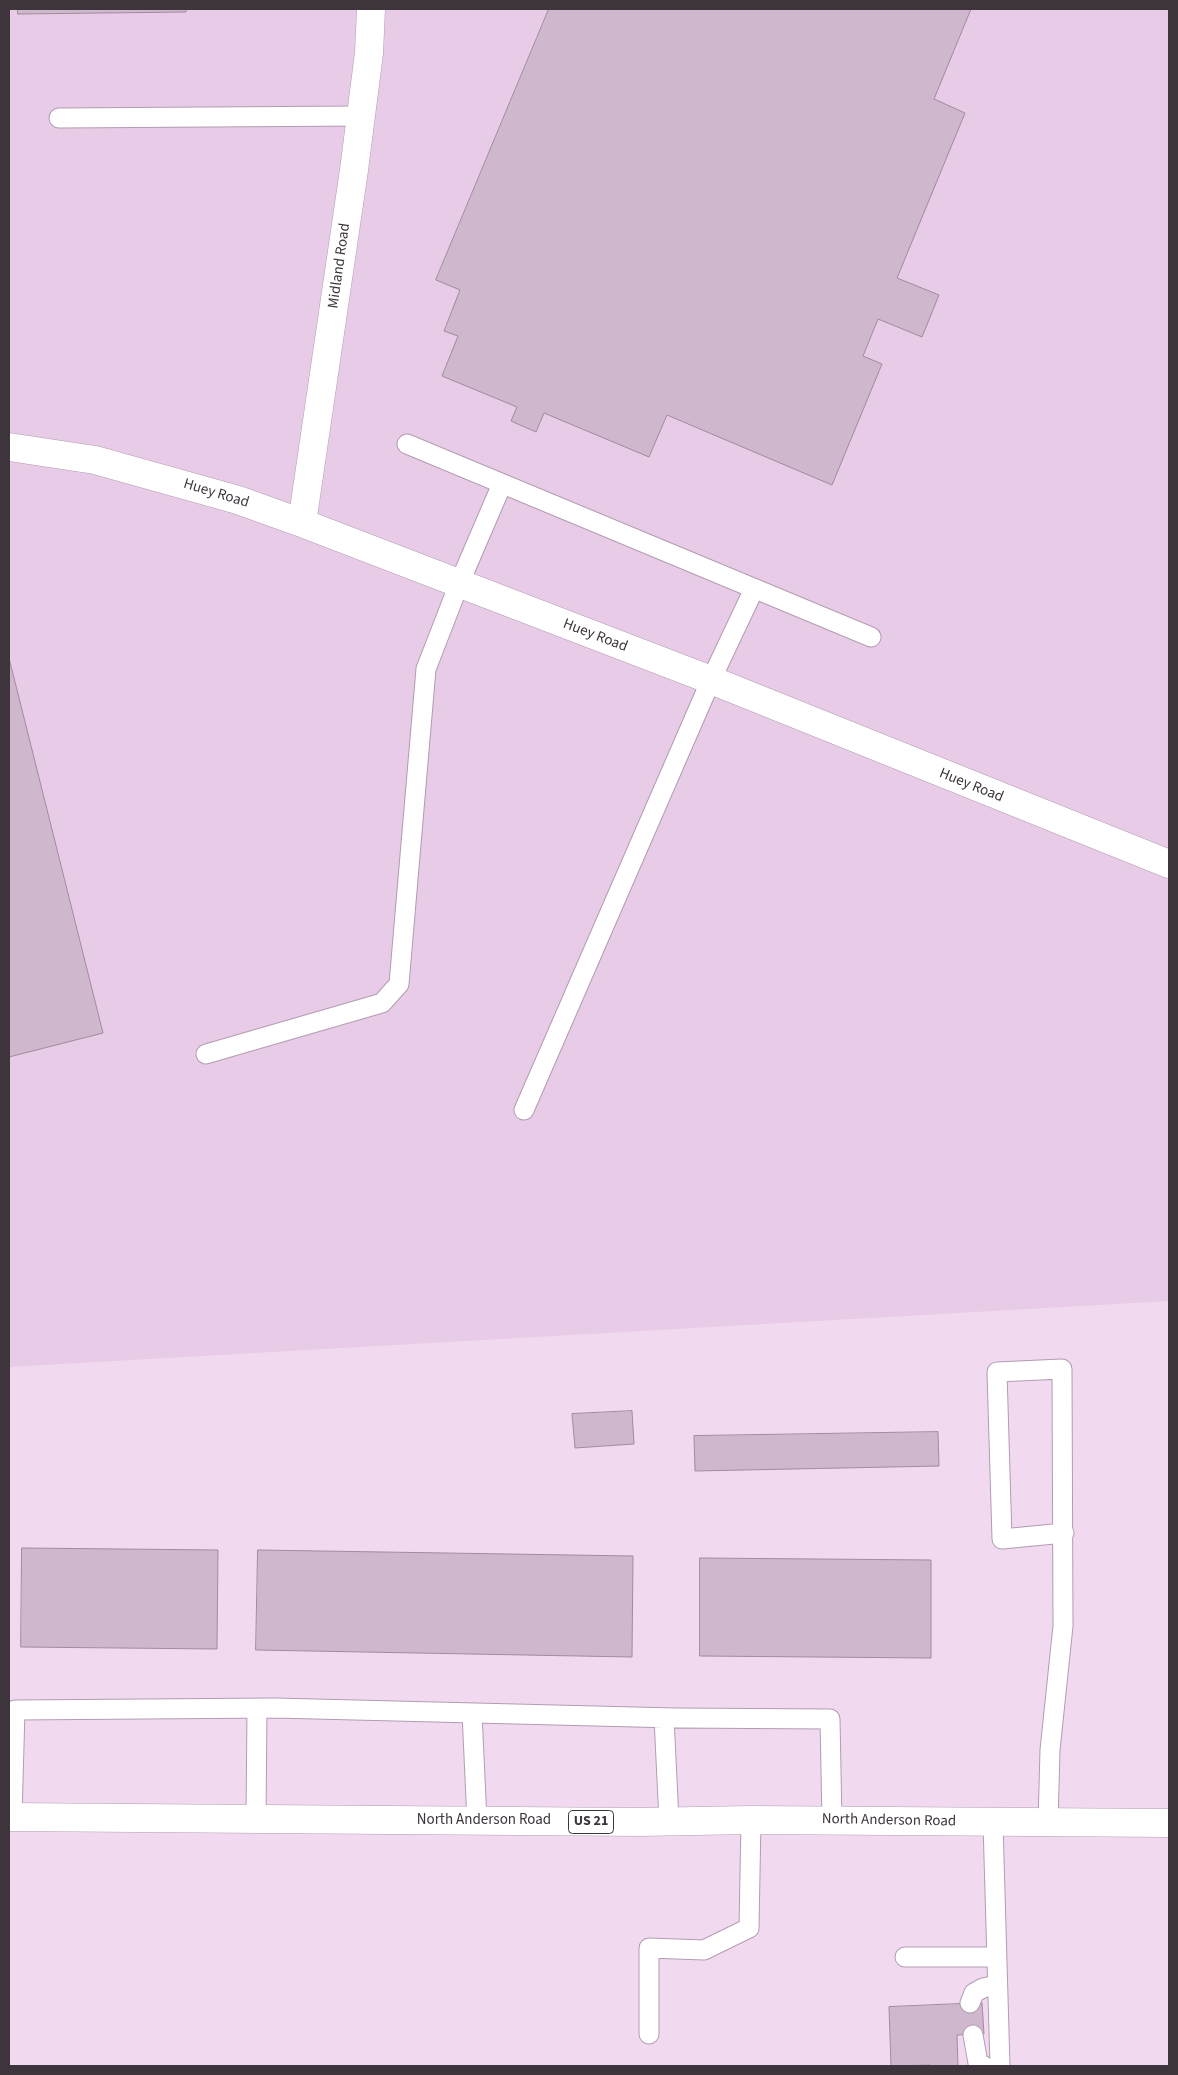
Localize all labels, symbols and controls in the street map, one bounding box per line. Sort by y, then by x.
street label: Midland Road [325,222,355,310]
street label: Huey Road [181,476,251,512]
street label: Huey Road [560,615,630,657]
street label: Huey Road [936,765,1006,807]
road number: US 21 [568,1810,614,1834]
street label: North Anderson Road [822,1811,956,1831]
street label: North Anderson Road [417,1812,551,1830]

